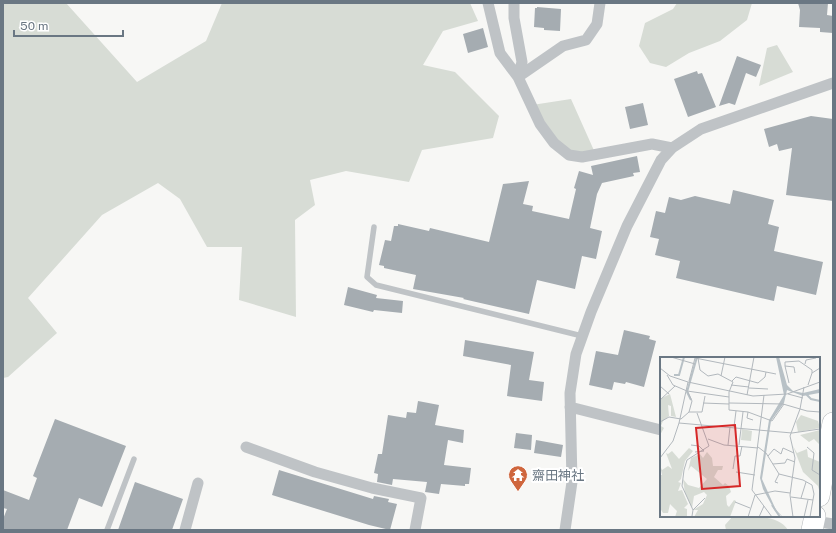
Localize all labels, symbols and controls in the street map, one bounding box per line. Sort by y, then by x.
scale bar [14,12,123,38]
text: 50 m [20,19,48,33]
inset map [660,357,820,517]
temple icon: 齋田神社 [507,464,529,492]
place label: 齋田神社 [532,468,584,483]

